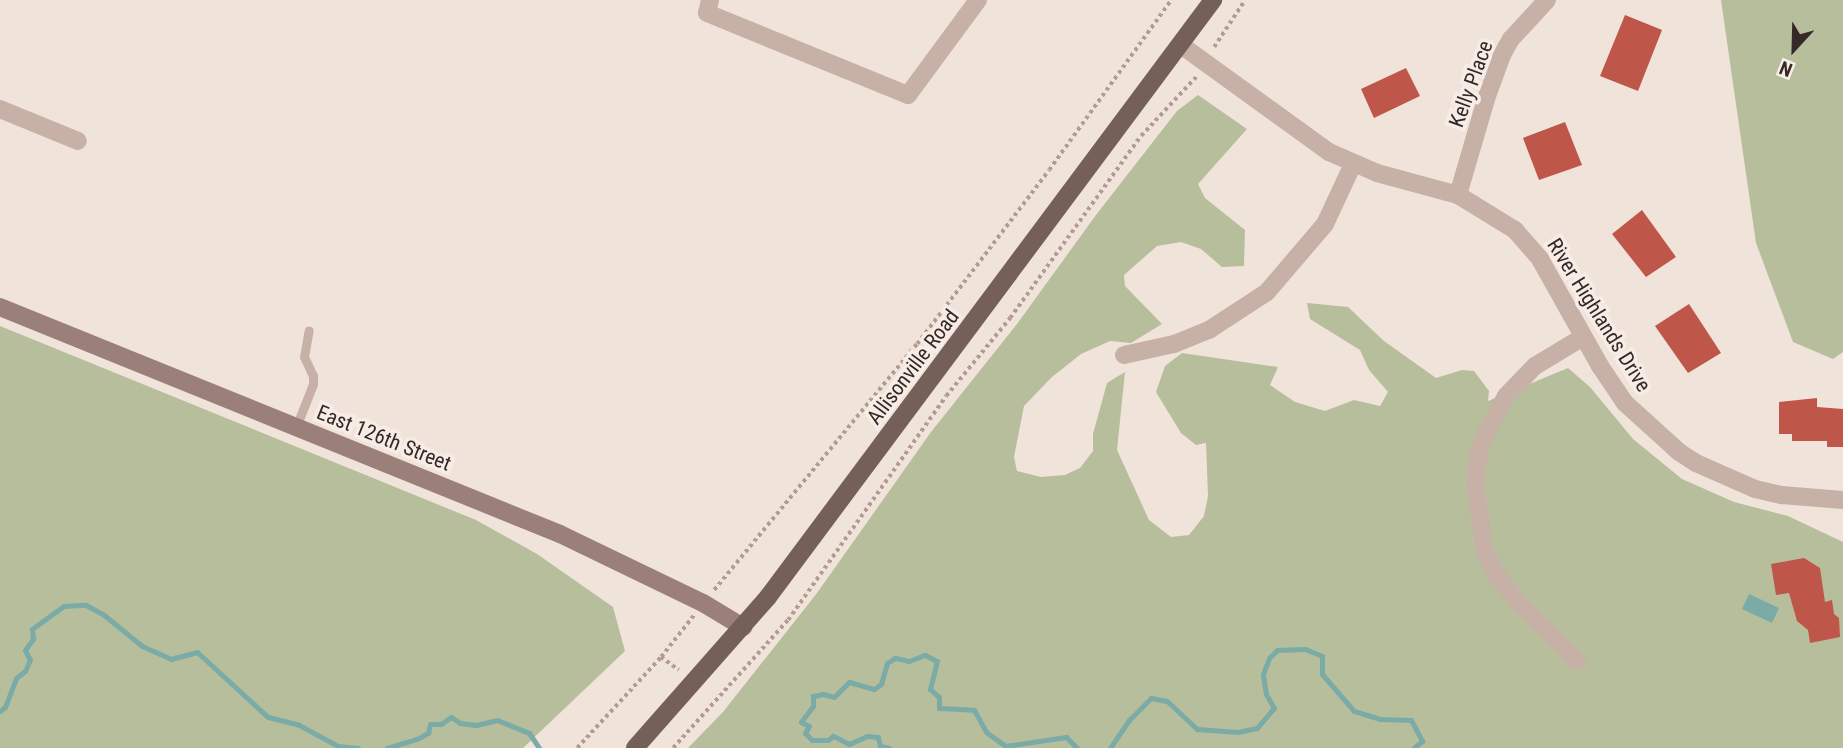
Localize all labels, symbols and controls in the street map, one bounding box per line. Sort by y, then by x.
north arrow [1759,14,1829,84]
street label: Kelly Place [1444,37,1498,131]
text: N [1776,56,1796,82]
street label: River Highlands Drive [1542,234,1656,396]
street label: Allisonville Road [862,305,964,429]
street label: East 126th Street [313,400,455,476]

